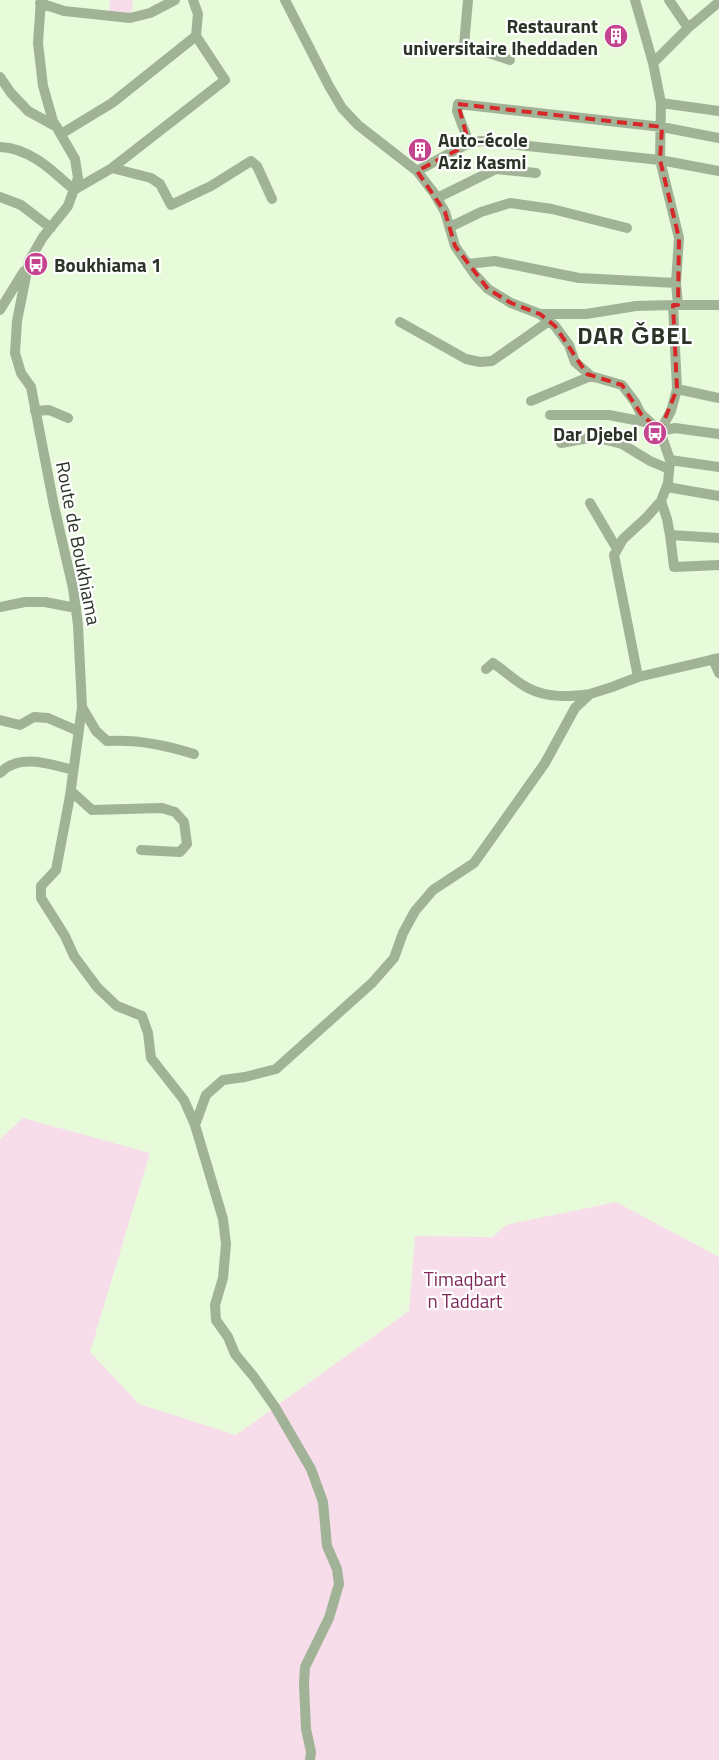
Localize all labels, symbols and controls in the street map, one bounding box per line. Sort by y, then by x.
place label: Restaurant universitaire Iheddaden [403,11,598,62]
building icon: Restaurant universitaire Iheddaden [603,23,629,49]
place label: Auto-école Aziz Kasmi [438,125,528,176]
building icon: Auto-école Aziz Kasmi [407,137,433,163]
place label: Boukhiama 1 [54,250,162,279]
bus stop icon: Boukhiama 1 [23,251,49,277]
district label: DAR ǦBEL [577,317,693,353]
place label: Dar Djebel [553,419,638,448]
bus stop icon: Dar Djebel [642,420,668,446]
street label: Route de Boukhiama [49,459,109,628]
park label: Timaqbart n Taddart [424,1264,506,1315]

